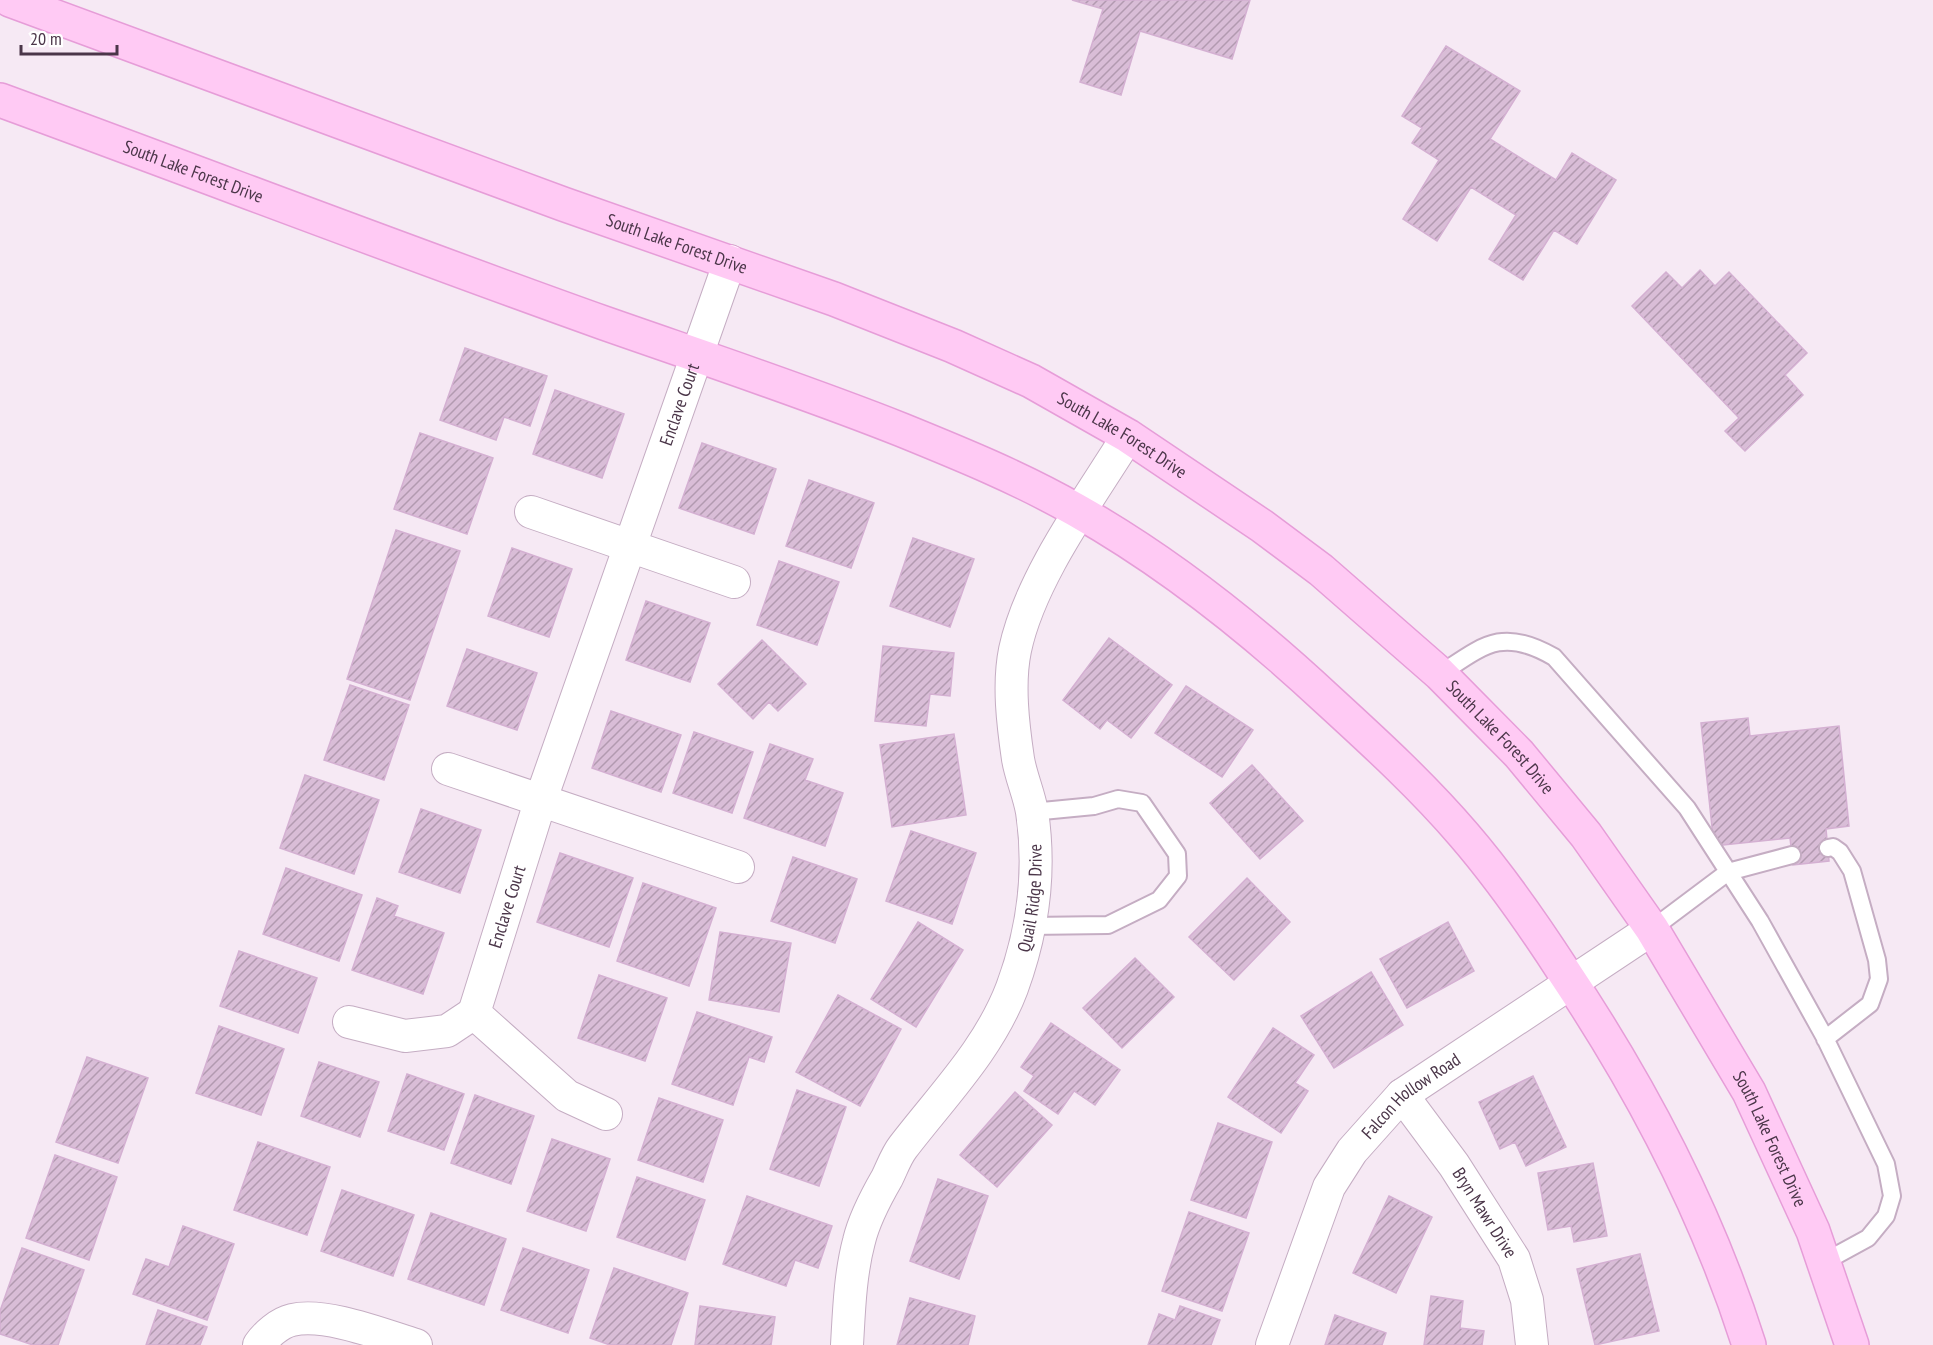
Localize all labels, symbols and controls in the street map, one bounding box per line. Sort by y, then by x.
scale bar [21,18,117,56]
text: 20 m [30,27,62,50]
street label: South Lake Forest Drive [120,135,267,208]
street label: South Lake Forest Drive [603,208,750,279]
street label: Enclave Court [654,360,704,448]
street label: South Lake Forest Drive [1054,386,1191,483]
street label: South Lake Forest Drive [1442,675,1559,799]
street label: Quail Ridge Drive [1012,844,1047,955]
street label: Enclave Court [483,862,531,951]
street label: Falcon Hollow Road [1356,1048,1464,1143]
street label: South Lake Forest Drive [1728,1066,1812,1210]
street label: Bryn Mawr Drive [1448,1163,1522,1262]

